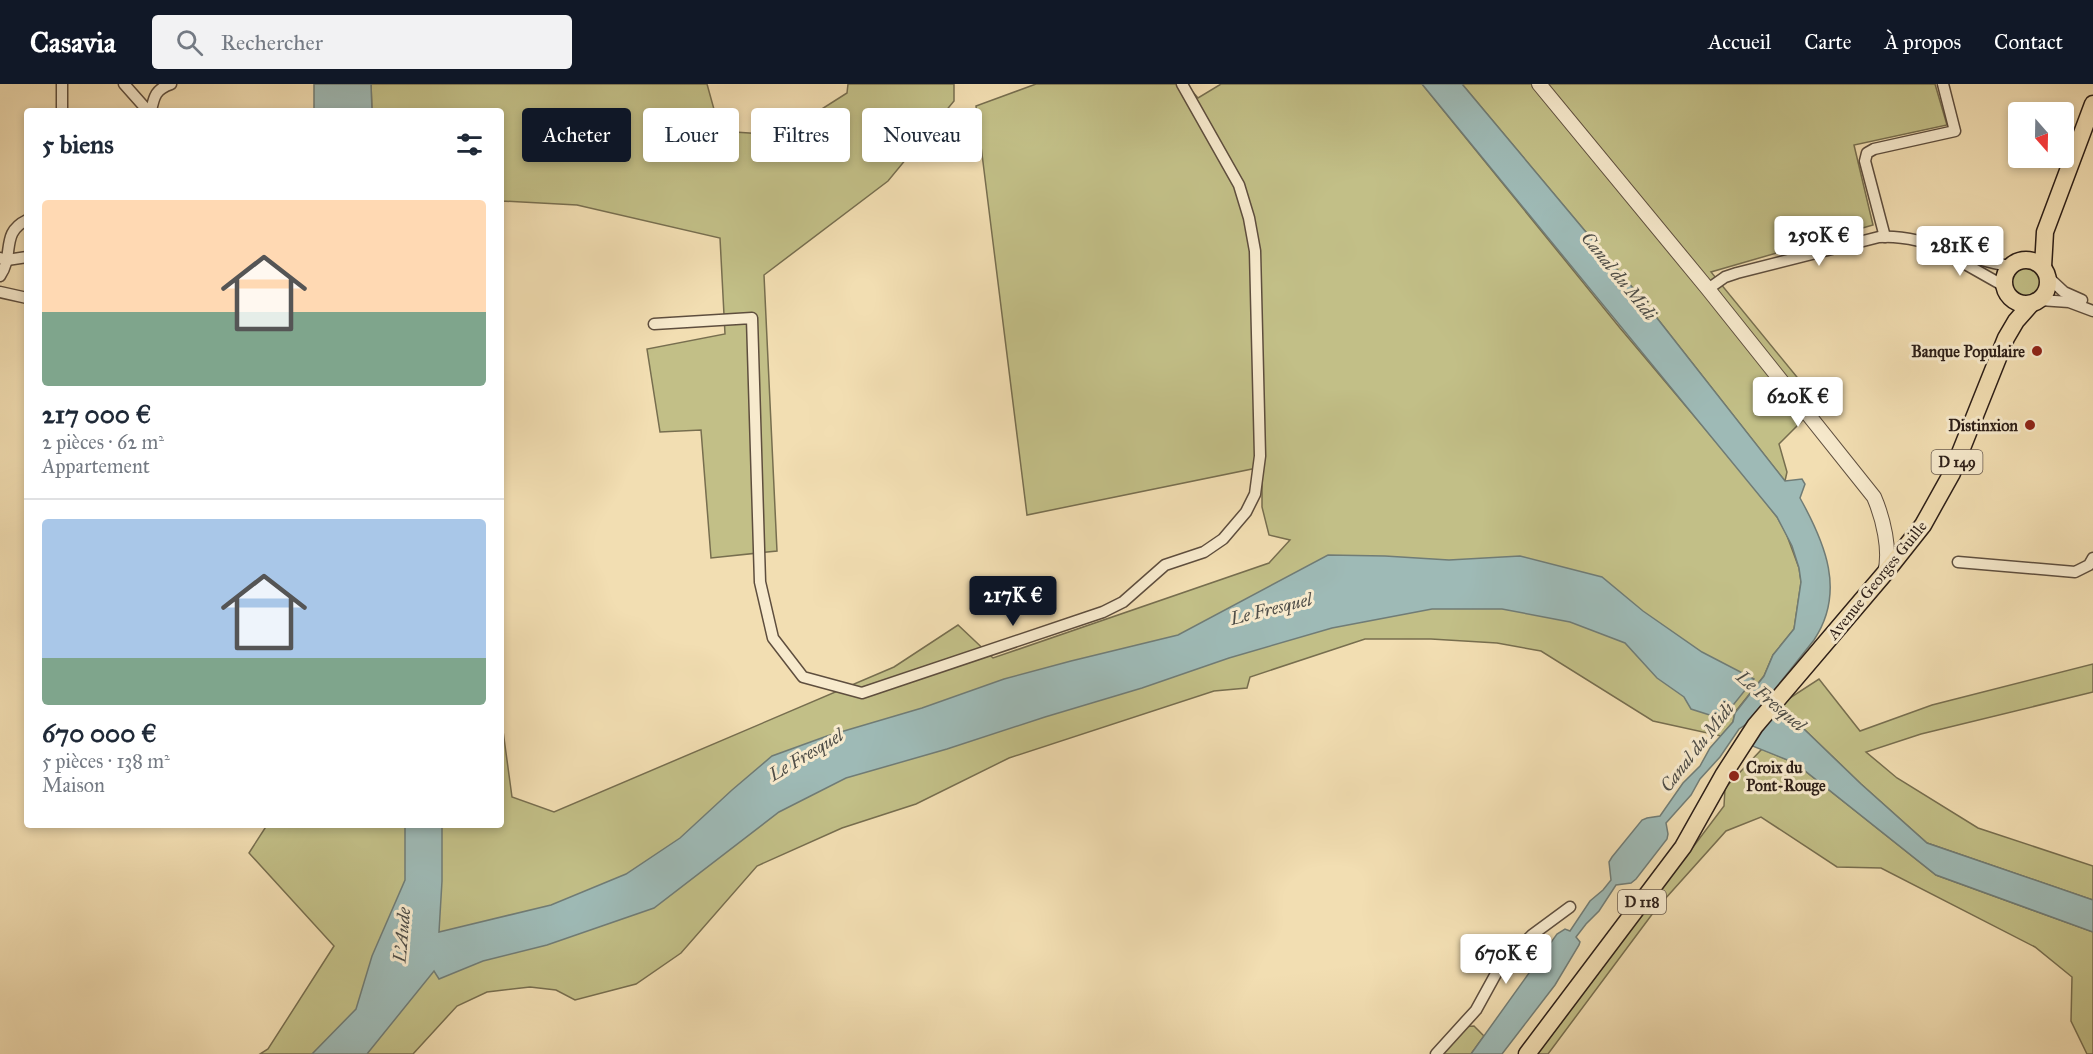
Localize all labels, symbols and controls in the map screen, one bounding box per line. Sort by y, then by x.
search box [152,15,572,69]
text: Casavia [30,25,116,60]
icon: search [173,26,206,59]
text: Rechercher [221,29,323,56]
text: Accueil [1708,29,1771,55]
text: Carte [1804,29,1852,55]
text: À propos [1885,29,1961,55]
text: Contact [1994,29,2063,55]
north arrow [2008,102,2074,168]
map controls [2008,102,2074,168]
chip: Acheter [522,108,631,162]
chip: Louer [643,108,739,162]
chip: Filtres [751,108,850,162]
chip: Nouveau [862,108,982,162]
text: 5 biens [42,128,114,160]
icon: filters [453,128,486,161]
pin: 250K € [1770,216,1868,267]
text: 250K € [1788,223,1850,247]
pin: 281K € [1911,226,2009,277]
water label: Canal du Midi [1577,227,1661,325]
text: 281K € [1930,233,1990,257]
icon: home [210,239,318,347]
place label: Banque Populaire [1911,342,2025,362]
marker: Banque Populaire [2030,344,2044,358]
pin: 620K € [1749,377,1847,428]
text: 620K € [1767,384,1829,408]
text: 217 000 € [42,398,151,430]
place label: Distinxion [1948,416,2018,435]
marker: Distinxion [2023,418,2037,432]
text: 2 pièces · 62 m² [42,430,164,454]
road number: D 149 [1932,450,1982,474]
text: Appartement [42,454,150,478]
street label: Avenue Georges Guille [1823,517,1932,645]
icon: home [210,558,318,666]
pin: 217K € [964,576,1062,627]
text: 217K € [983,583,1043,607]
water label: Le Fresquel [1227,588,1316,630]
water label: Le Fresquel [1731,665,1812,738]
water label: Canal du Midi [1655,698,1739,796]
text: 670 000 € [42,717,157,749]
water label: Le Fresquel [764,723,849,786]
text: 5 pièces · 138 m² [42,749,170,773]
place label: Croix du Pont-Rouge [1746,758,1826,796]
marker: Croix du Pont-Rouge [1727,769,1741,783]
text: Maison [42,773,105,797]
road number: D 118 [1618,890,1666,914]
water label: L'Aude [389,905,415,964]
pin: 670K € [1457,934,1555,985]
text: 670K € [1474,941,1538,965]

